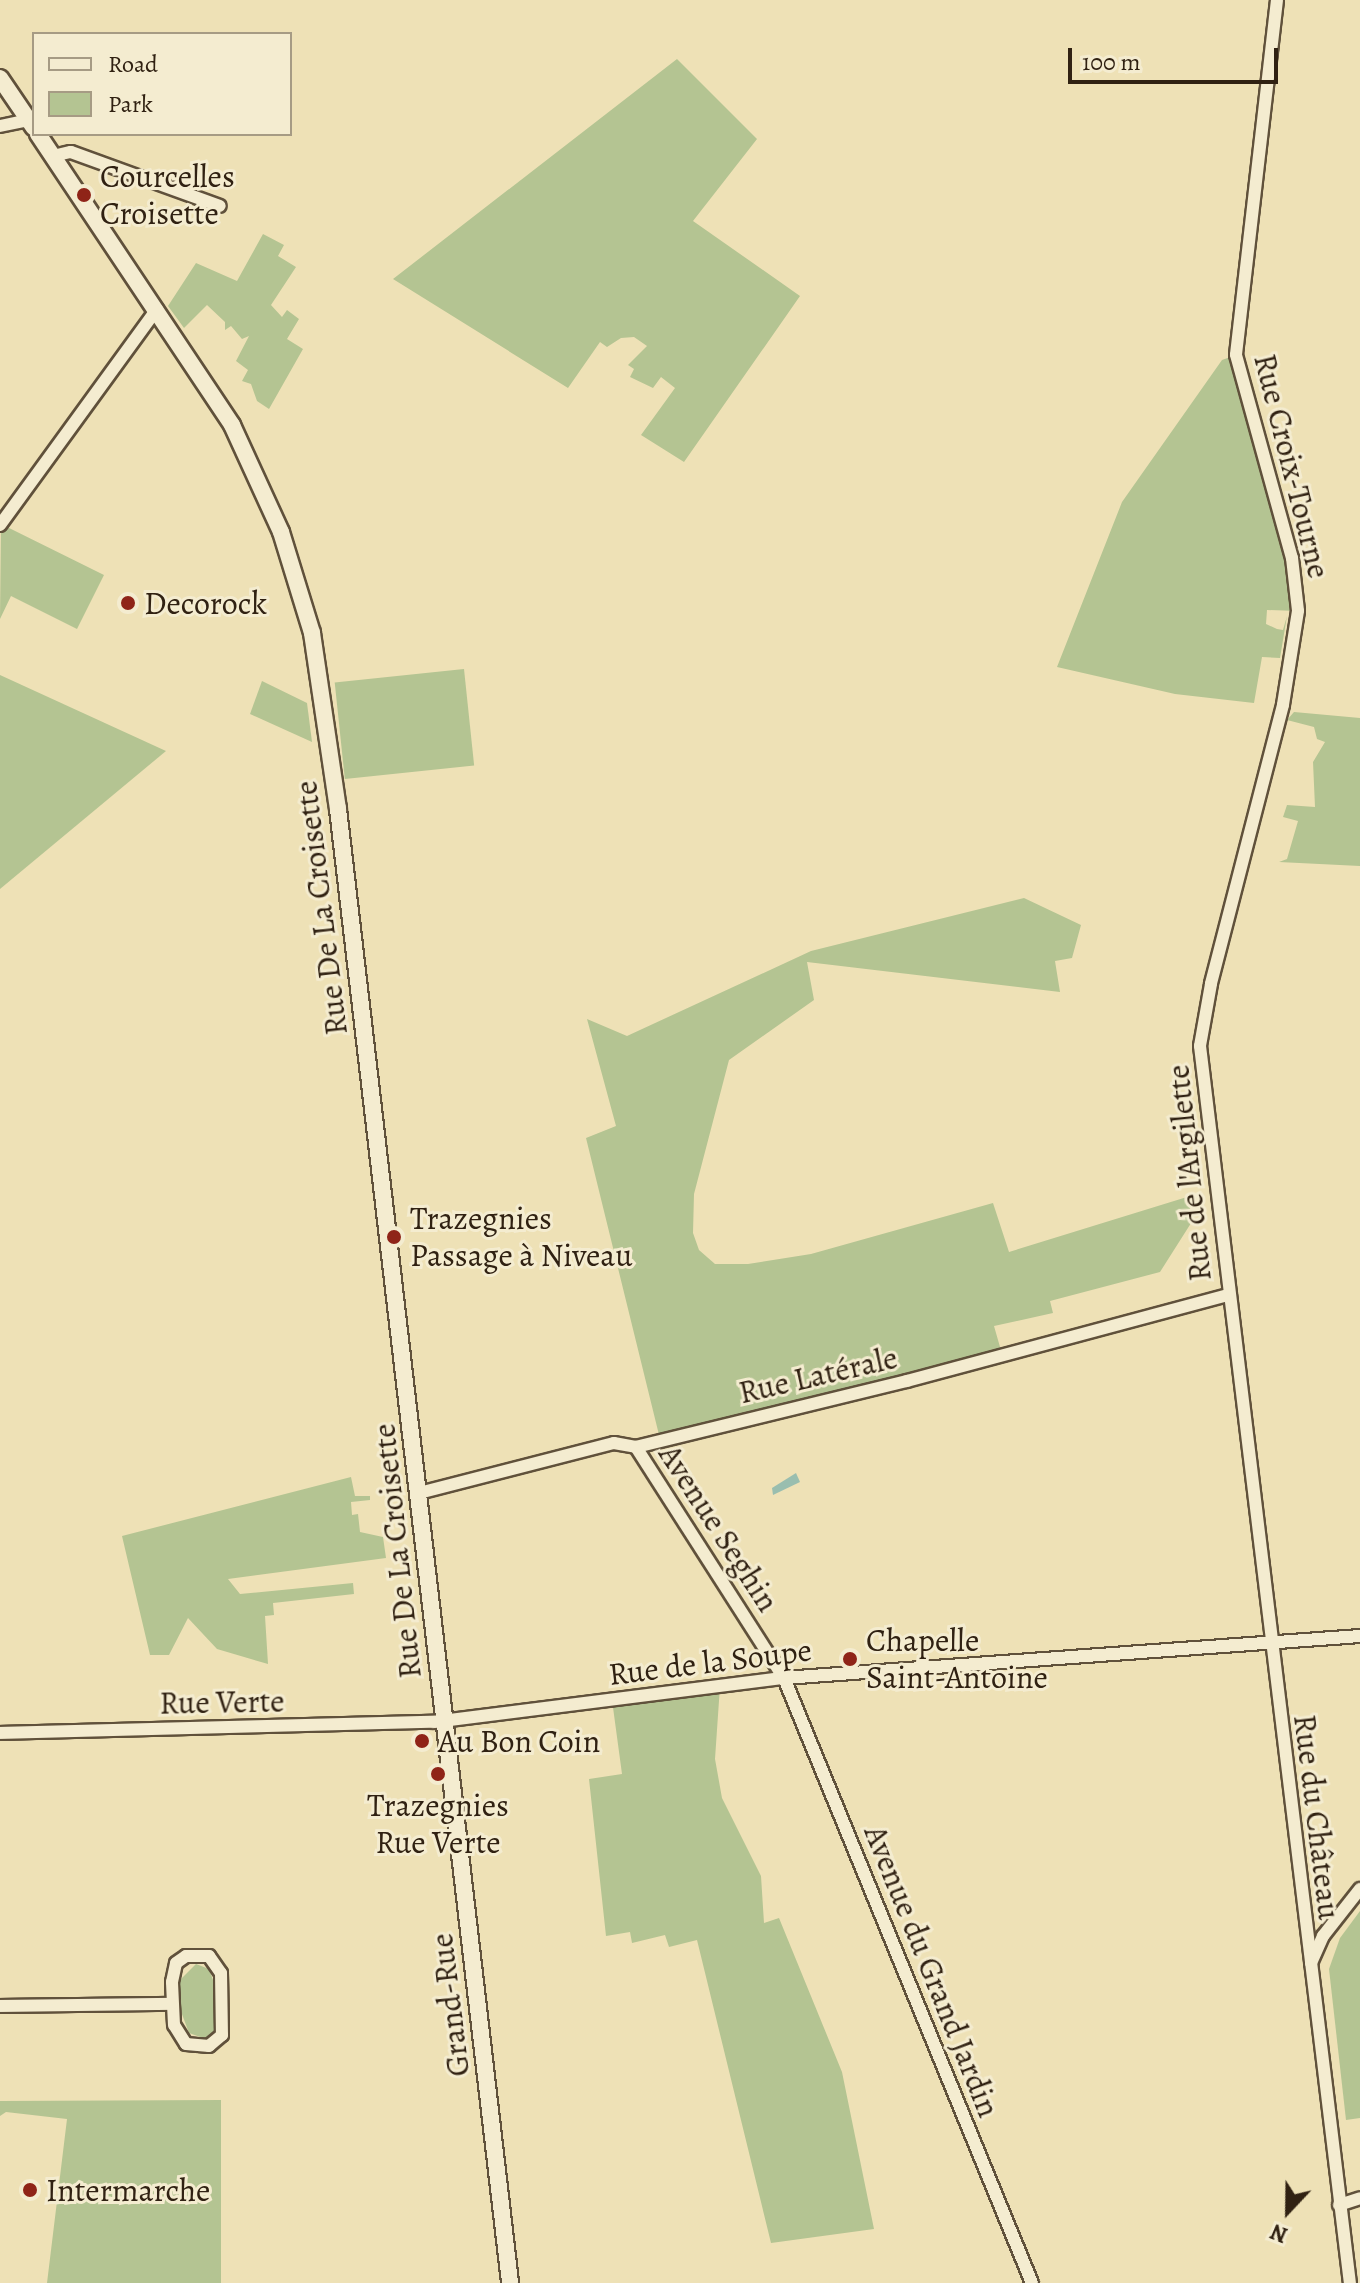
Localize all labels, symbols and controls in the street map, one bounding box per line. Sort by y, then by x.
legend [32,32,292,136]
scale bar [1072,32,1282,82]
text: 100 m [1082,46,1141,78]
text: Road [108,48,158,80]
text: Park [108,88,153,120]
place label: Courcelles Croisette [100,158,235,233]
marker: Courcelles Croisette [75,186,93,204]
street label: Rue Croix-Tourne [1246,350,1338,582]
place label: Decorock [144,584,267,622]
marker: Decorock [119,594,137,612]
street label: Rue De La Croisette [286,779,356,1037]
street label: Rue de l'Argilette [1159,1063,1219,1283]
place label: Trazegnies Passage à Niveau [410,1200,632,1275]
marker: Trazegnies Passage à Niveau [385,1228,403,1246]
street label: Rue Latérale [735,1338,901,1412]
street label: Rue De La Croisette [365,1422,429,1680]
street label: Avenue Seghin [651,1437,787,1619]
place label: Chapelle Saint-Antoine [866,1622,1048,1697]
street label: Rue de la Soupe [606,1630,814,1694]
marker: Chapelle Saint-Antoine [841,1650,859,1668]
street label: Rue Verte [159,1682,285,1722]
street label: Rue du Château [1285,1712,1349,1922]
place label: Au Bon Coin [438,1722,600,1760]
marker: Au Bon Coin [413,1732,431,1750]
marker: Trazegnies Rue Verte [429,1765,447,1783]
place label: Trazegnies Rue Verte [367,1787,509,1862]
street label: Avenue du Grand Jardin [856,1820,1008,2122]
street label: Grand-Rue [422,1931,478,2079]
place label: Intermarche [46,2171,210,2209]
north arrow [1248,2171,1328,2251]
marker: Intermarche [21,2181,39,2199]
text: N [1266,2216,1292,2250]

